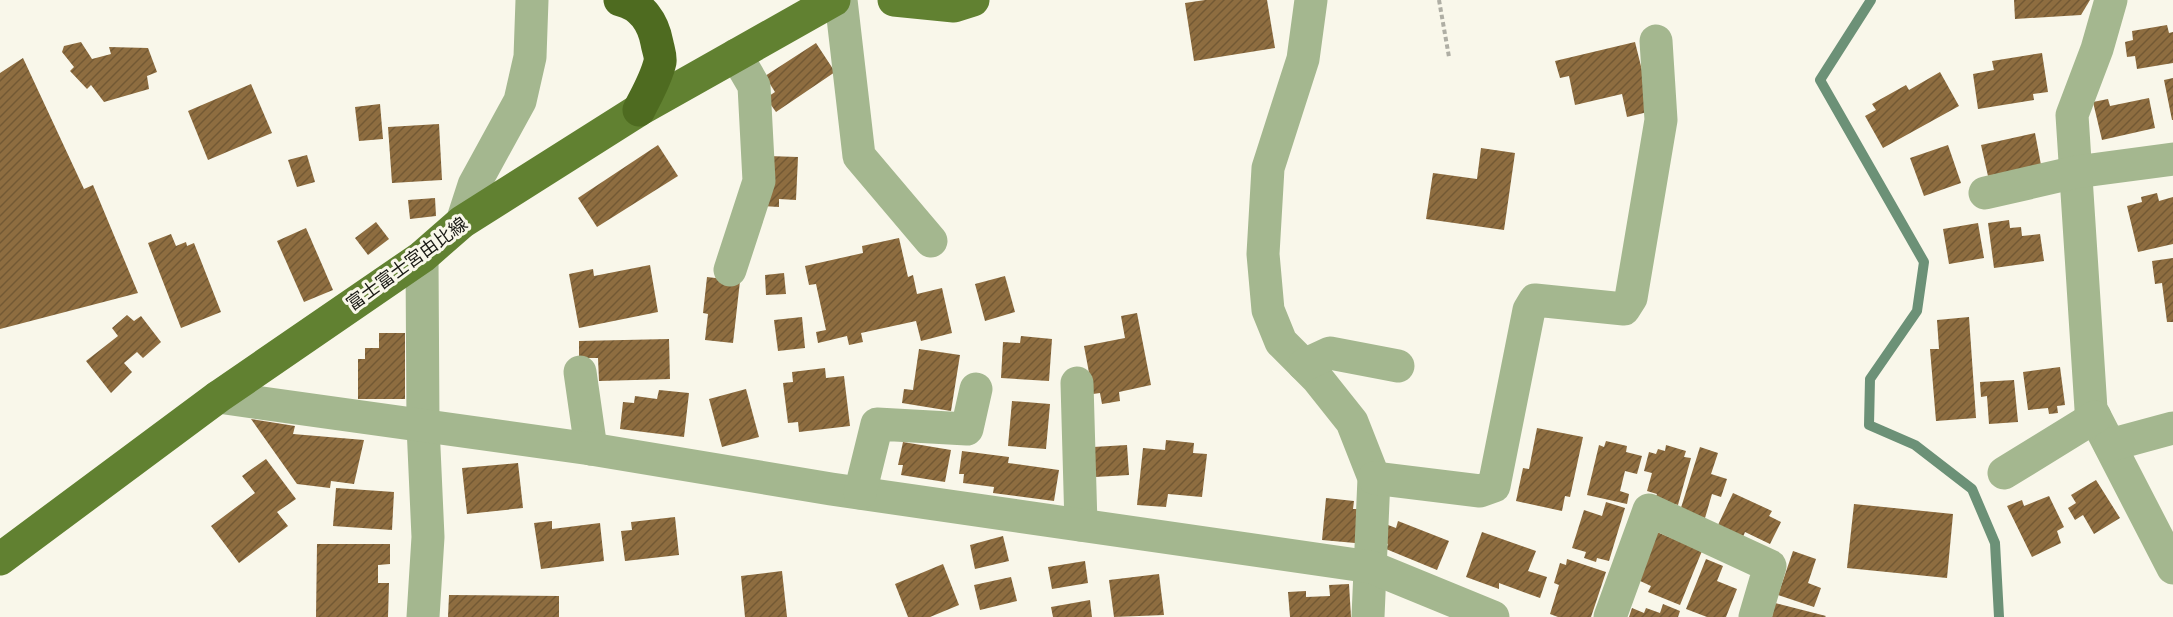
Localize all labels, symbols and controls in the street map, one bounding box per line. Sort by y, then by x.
street label: 富士富士宮由比線 [342,213,472,315]

